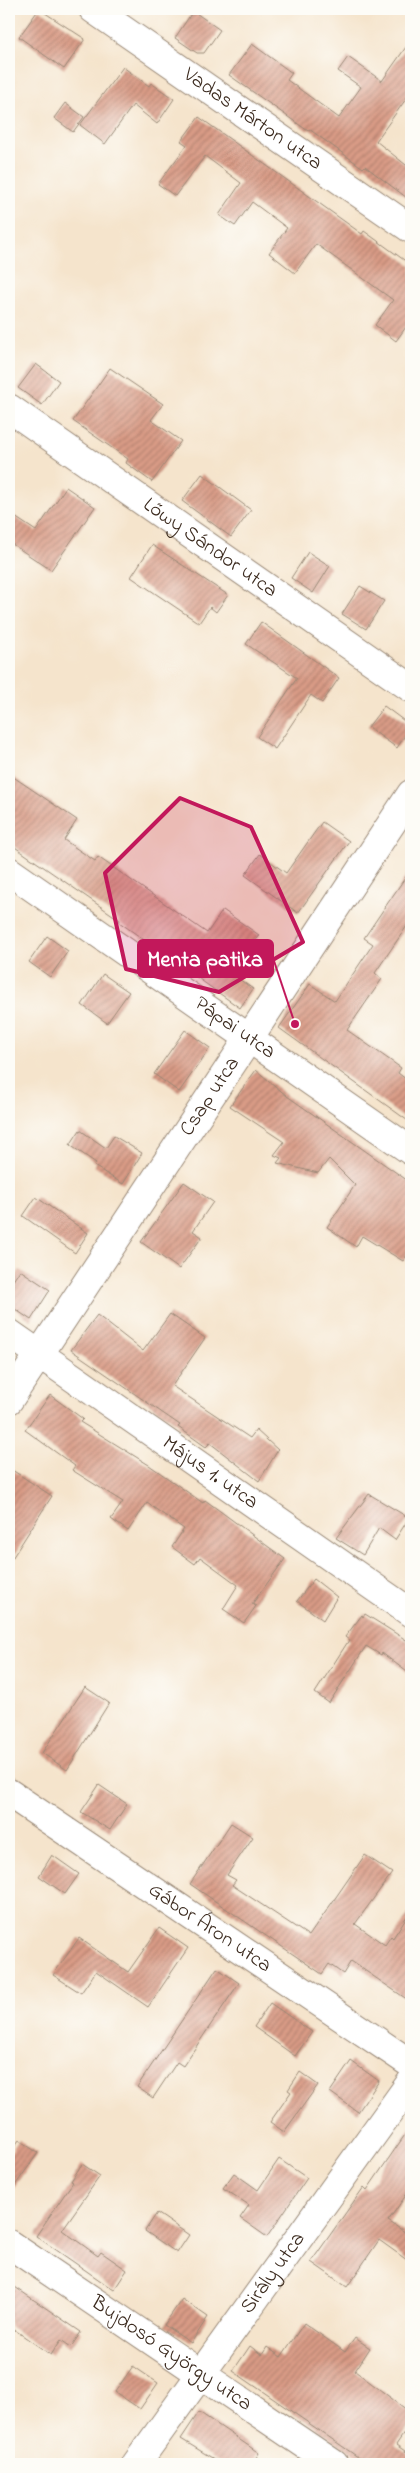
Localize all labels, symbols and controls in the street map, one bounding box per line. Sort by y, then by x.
street label: Vadas Márton utca [176,60,328,178]
street label: Lőwy Sándor utca [137,491,283,606]
callout: Menta patika [138,940,273,977]
text: Menta patika [147,945,263,977]
street label: Pápai utca [188,989,281,1067]
street label: Csap utca [173,1051,248,1142]
street label: Május 1. utca [156,1429,264,1517]
street label: Gábor Áron utca [142,1876,277,1981]
street label: Sirály utca [233,2226,313,2320]
street label: Bujdosó György utca [84,2288,258,2419]

